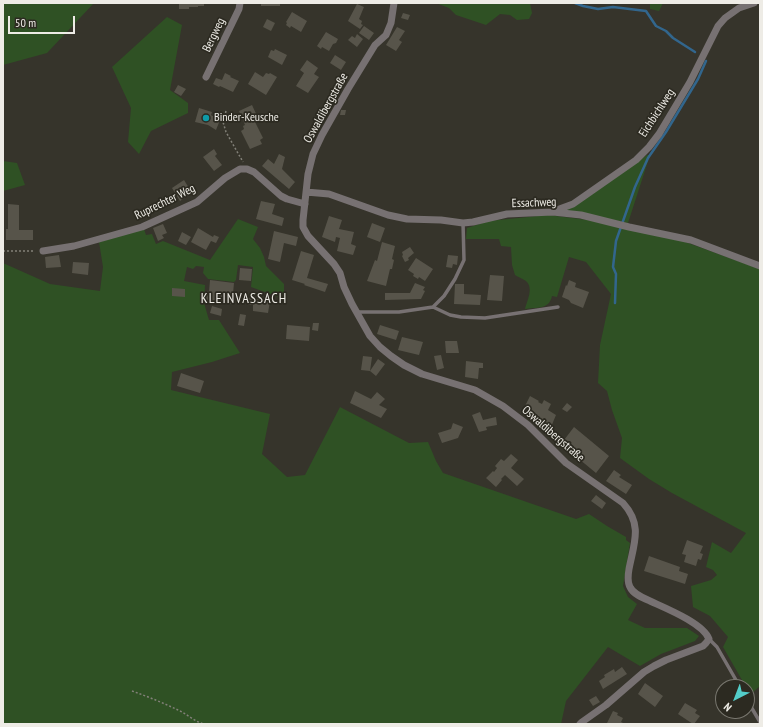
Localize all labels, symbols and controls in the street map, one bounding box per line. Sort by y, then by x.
scale bar [10,8,77,34]
text: 50 m [15,15,36,30]
street label: Bergweg [200,16,228,54]
street label: Oswaldibergstraße [301,70,351,146]
street label: Eichbichlweg [636,86,678,140]
place label: Binder-Keusche [214,111,279,125]
marker: Binder-Keusche [201,113,211,123]
street label: Ruprechter Weg [132,181,198,223]
street label: Essachweg [511,195,557,211]
district label: KLEINVASSACH [201,291,287,307]
street label: Oswaldibergstraße [519,403,587,465]
north arrow [715,679,755,719]
text: N [721,700,735,714]

